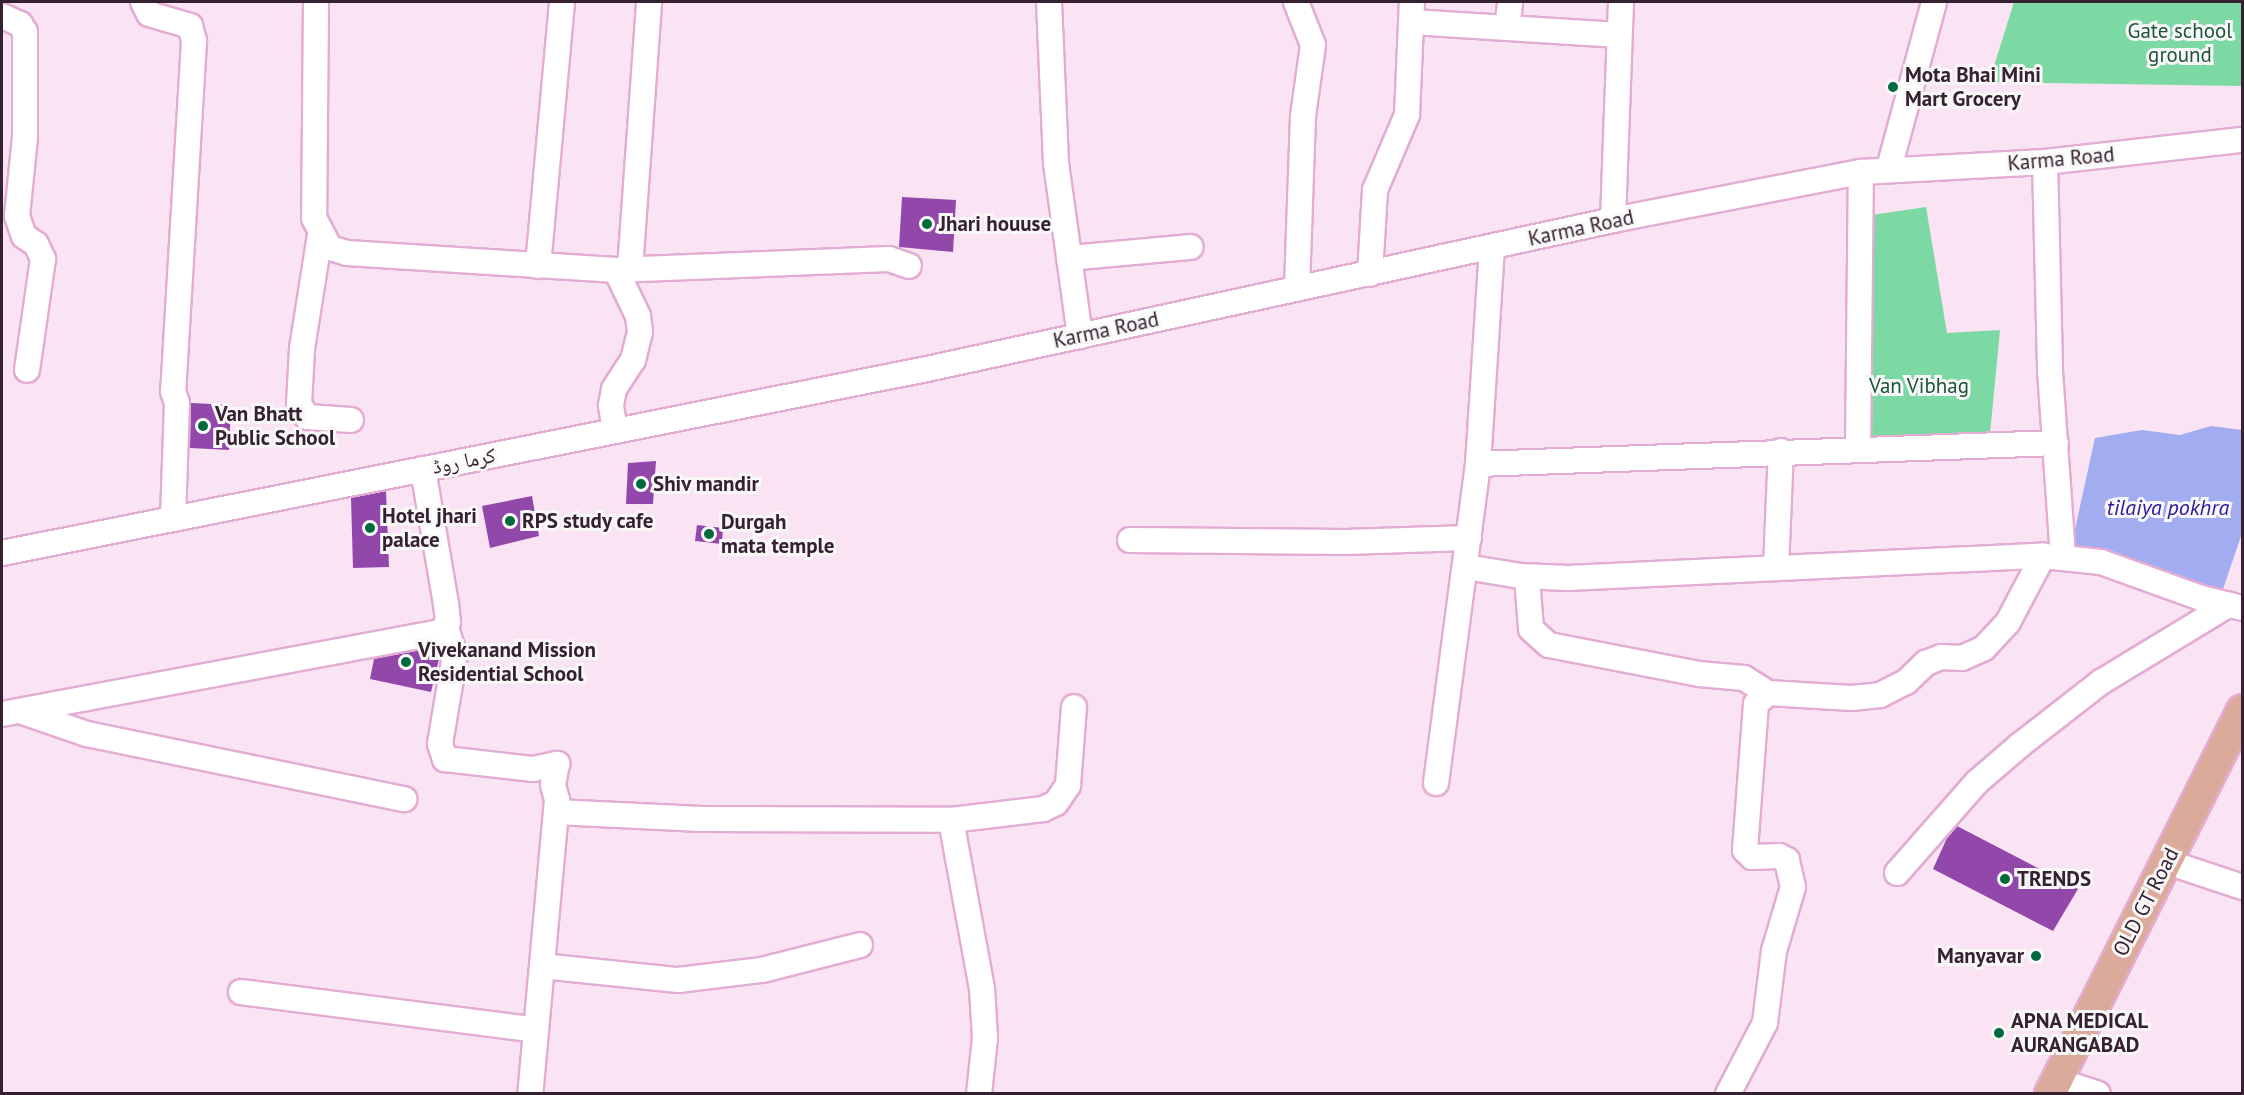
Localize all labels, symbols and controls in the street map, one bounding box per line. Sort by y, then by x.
park label: Gate school ground [2128,18,2232,68]
place label: Mota Bhai Mini Mart Grocery [1905,62,2041,112]
marker: Mota Bhai Mini Mart Grocery [1886,80,1900,94]
street label: Karma Road [2006,142,2116,176]
street label: Karma Road [1526,205,1636,251]
place label: Jhari houuse [939,211,1051,237]
marker: Jhari houuse [920,217,934,231]
street label: Karma Road [1051,307,1161,353]
park label: Van Vibhag [1869,373,1969,399]
place label: Van Bhatt Public School [215,401,336,451]
marker: Van Bhatt Public School [196,419,210,433]
street label: کرما روڈ [430,442,498,480]
place label: Shiv mandir [653,471,760,497]
marker: Shiv mandir [634,477,648,491]
water label: tilaiya pokhra [2107,495,2229,521]
place label: Hotel jhari palace [382,503,477,553]
place label: RPS study cafe [522,508,654,534]
place label: Durgah mata temple [721,509,834,559]
marker: RPS study cafe [503,514,517,528]
marker: Hotel jhari palace [363,521,377,535]
marker: Durgah mata temple [702,527,716,541]
place label: Vivekanand Mission Residential School [418,637,596,687]
marker: Vivekanand Mission Residential School [399,655,413,669]
street label: OLD GT Road [2108,843,2184,961]
place label: TRENDS [2017,866,2091,892]
marker: TRENDS [1998,872,2012,886]
place label: Manyavar [1937,943,2024,969]
marker: Manyavar [2029,949,2043,963]
place label: APNA MEDICAL AURANGABAD [2011,1008,2149,1058]
marker: APNA MEDICAL AURANGABAD [1992,1026,2006,1040]

